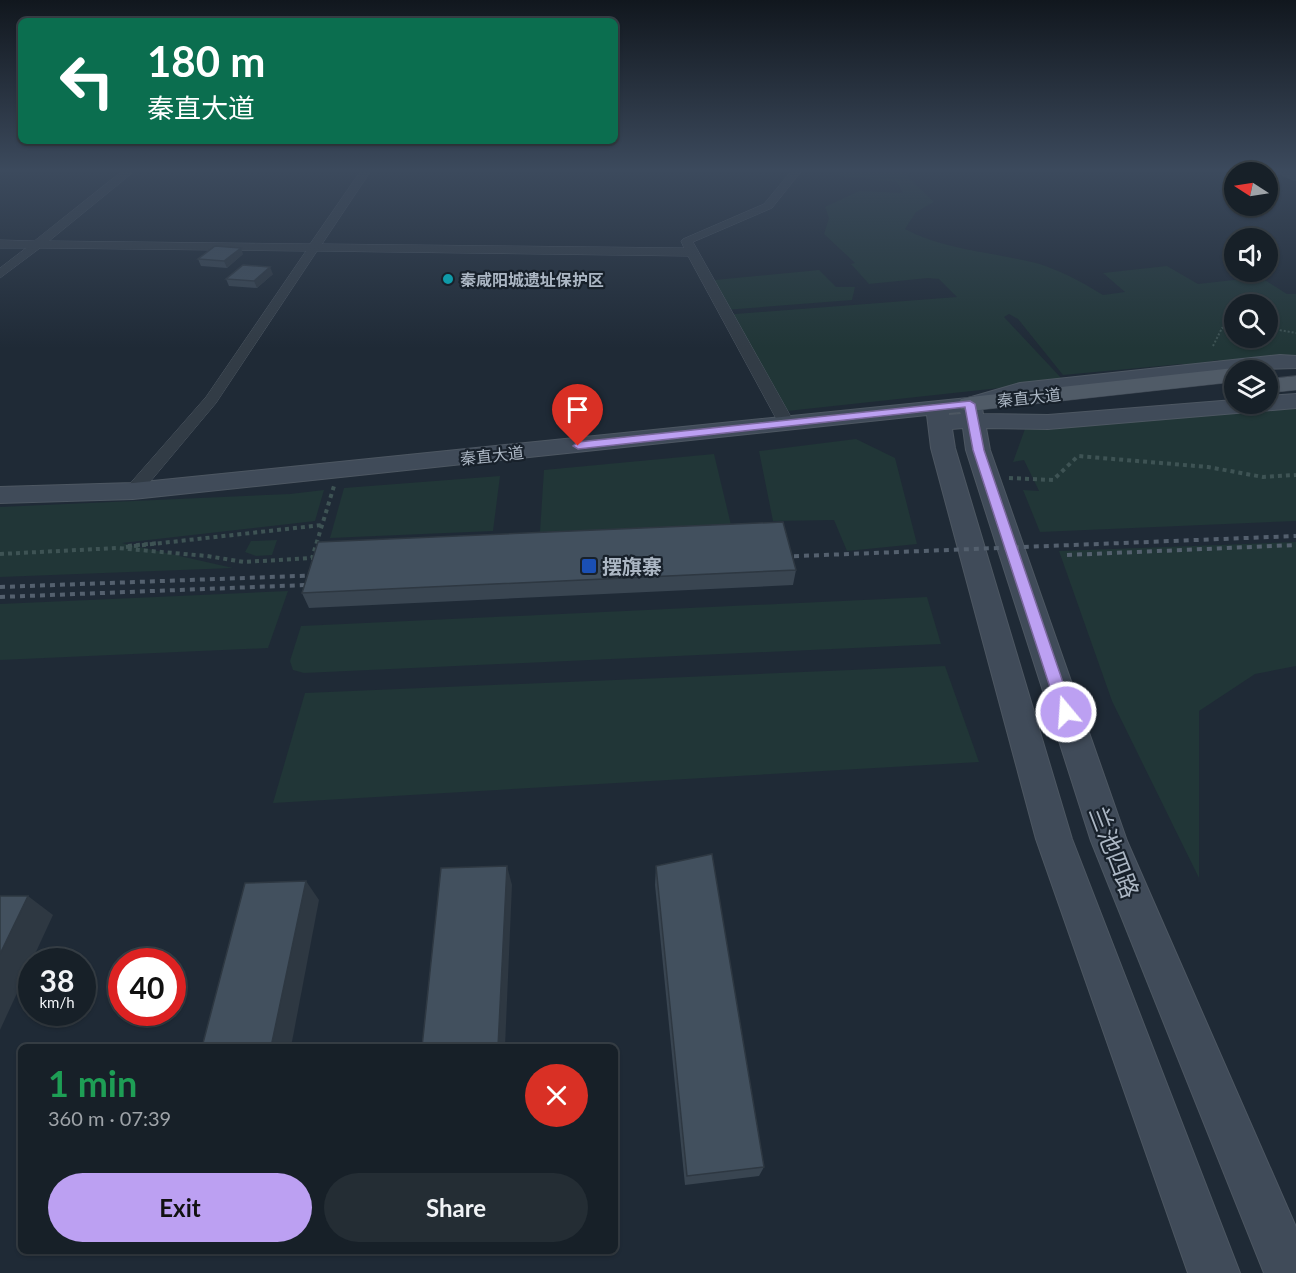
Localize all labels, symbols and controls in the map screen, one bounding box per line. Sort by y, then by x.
text: 180 m [147,36,265,86]
icon: left [48,42,126,120]
text: 秦直大道 [147,91,255,124]
north arrow [1224,162,1278,216]
map controls [1224,162,1278,414]
button: sound [1224,228,1278,282]
place label: 秦咸阳城遗址保护区 [460,270,604,289]
marker: 秦咸阳城遗址保护区 [441,272,455,286]
button: search [1224,294,1278,348]
button: layers [1224,360,1278,414]
pin [552,384,603,446]
street label: 秦直大道 [996,384,1062,410]
icon: arrive [561,393,594,426]
street label: 秦直大道 [459,442,525,468]
place label: 摆旗寨 [602,554,662,578]
marker: 摆旗寨 [580,557,598,575]
position arrow [1034,680,1098,744]
street label: 兰池四路 [1084,802,1146,902]
speed limit sign: 40 [108,948,186,1026]
text: 38 [40,962,74,998]
text: km/h [39,993,75,1011]
text: 1 min [48,1061,137,1105]
button: close [525,1064,588,1127]
text: 360 m · 07:39 [48,1106,171,1130]
button: Exit [48,1173,312,1242]
button: Share [324,1173,588,1242]

